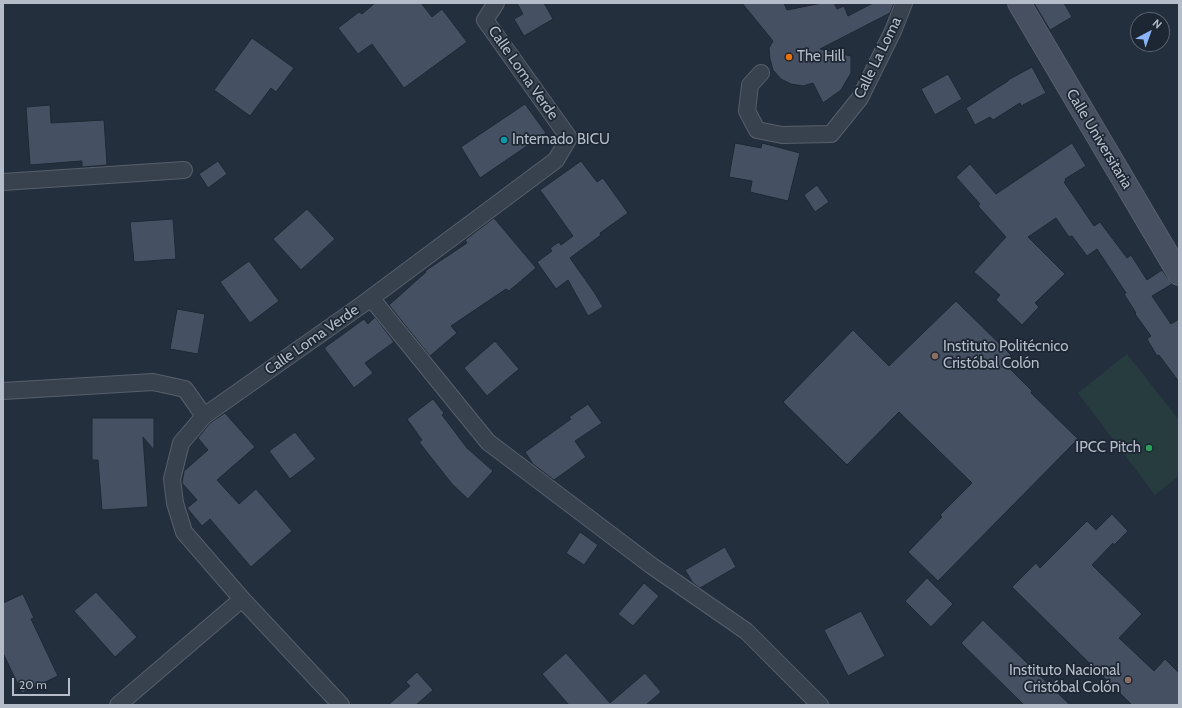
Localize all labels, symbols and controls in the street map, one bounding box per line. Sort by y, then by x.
north arrow [1130,12,1170,52]
street label: Calle La Loma [850,14,906,102]
text: N [1150,16,1165,32]
street label: Calle Loma Verde [484,23,562,123]
place label: The Hill [797,48,845,66]
marker: The Hill [784,52,794,62]
street label: Calle Universitaria [1062,86,1136,192]
place label: Internado BICU [512,131,610,149]
marker: Internado BICU [499,135,509,145]
street label: Calle Loma Verde [262,301,362,379]
place label: Instituto Politécnico Cristóbal Colón [943,338,1068,373]
marker: Instituto Politécnico Cristóbal Colón [930,351,940,361]
place label: IPCC Pitch [1075,439,1141,457]
marker: IPCC Pitch [1144,443,1154,453]
place label: Instituto Nacional Cristóbal Colón [1009,662,1120,697]
scale bar [14,670,72,696]
marker: Instituto Nacional Cristóbal Colón [1123,675,1133,685]
text: 20 m [19,677,47,692]

